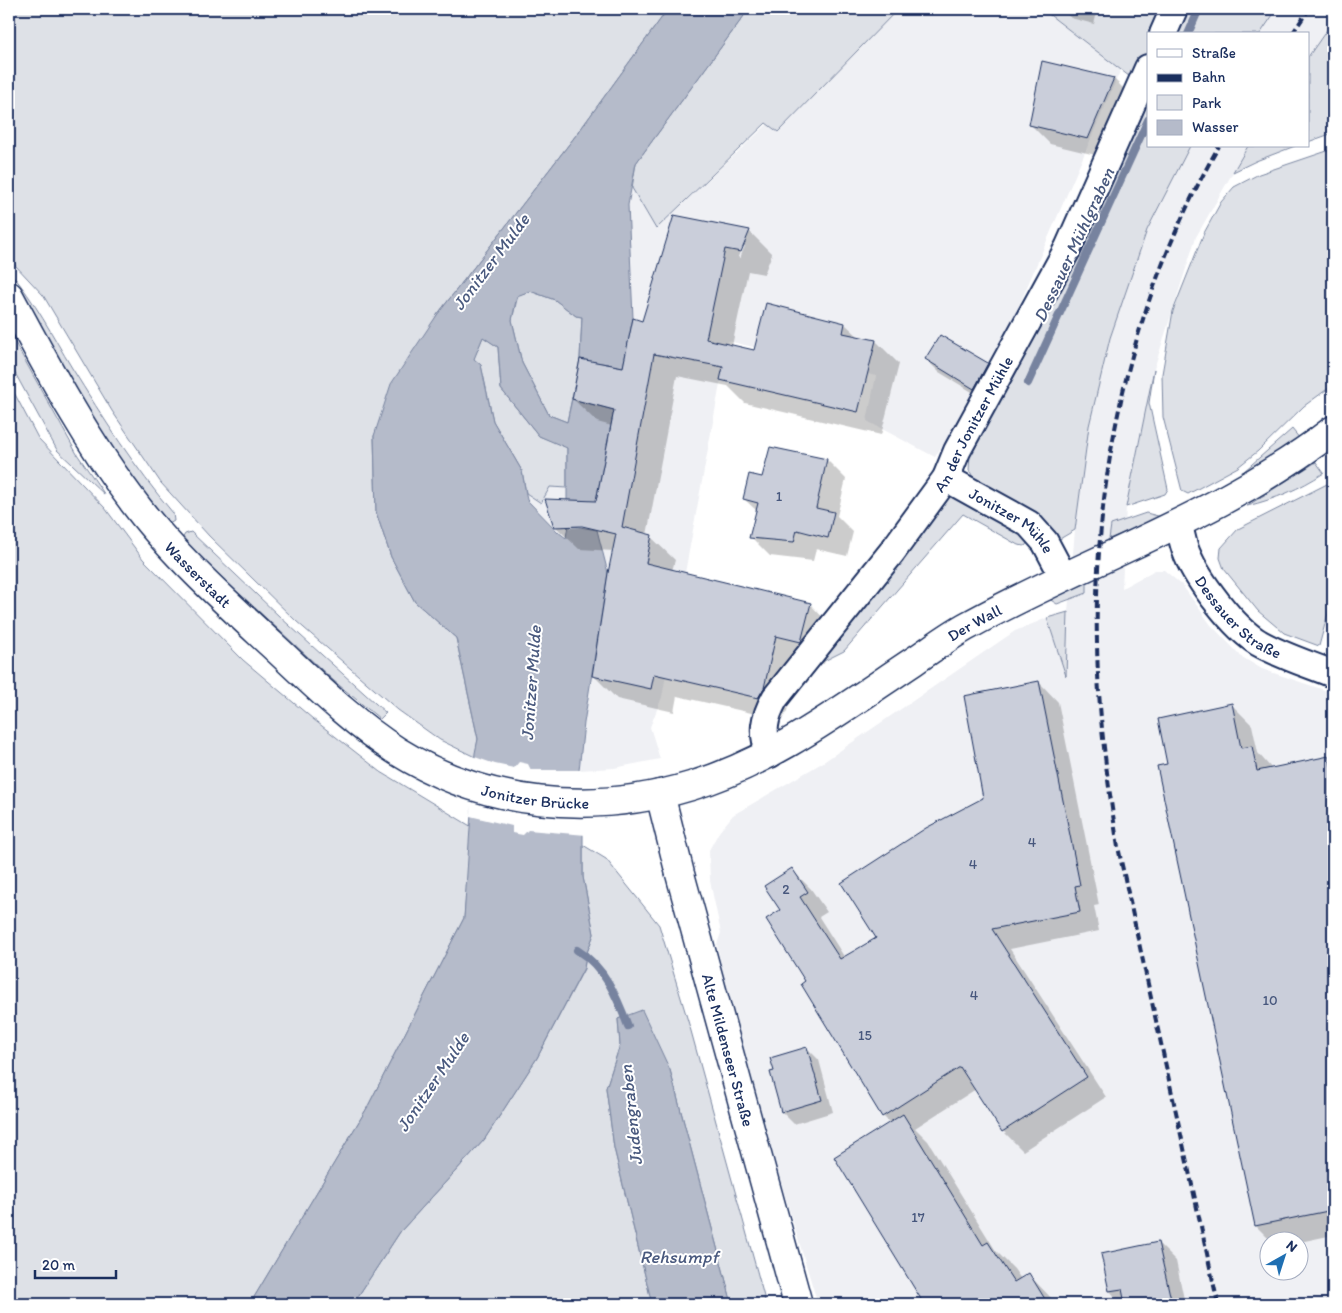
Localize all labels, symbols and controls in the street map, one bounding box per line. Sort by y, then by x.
legend [1147,32,1310,148]
text: Straße [1192,44,1236,62]
text: Bahn [1192,68,1226,86]
text: Park [1192,94,1222,112]
text: Wasser [1192,118,1239,136]
water label: Dessauer Mühlgraben [1029,164,1120,326]
water label: Jonitzer Mulde [448,208,535,315]
street label: An der Jonitzer Mühle [930,353,1017,496]
street label: Jonitzer Mühle [966,483,1059,556]
house number: 1 [776,488,783,505]
street label: Wasserstadt [161,537,235,611]
street label: Dessauer Straße [1191,572,1285,662]
street label: Der Wall [944,600,1005,645]
water label: Jonitzer Mulde [516,623,546,741]
street label: Jonitzer Brücke [479,780,589,812]
house number: 4 [1028,834,1037,851]
house number: 4 [969,856,978,873]
house number: 2 [782,881,790,898]
street label: Alte Mildenseer Straße [698,971,758,1129]
house number: 4 [970,987,979,1004]
house number: 10 [1262,992,1278,1009]
water label: Jonitzer Mulde [392,1027,475,1136]
house number: 15 [858,1027,872,1044]
water label: Judengraben [615,1063,647,1166]
house number: 17 [911,1209,925,1226]
north arrow [1260,1230,1310,1280]
text: N [1283,1237,1301,1256]
water label: Rehsumpf [640,1246,721,1268]
scale bar [35,1248,116,1280]
text: 20 m [42,1256,76,1274]

